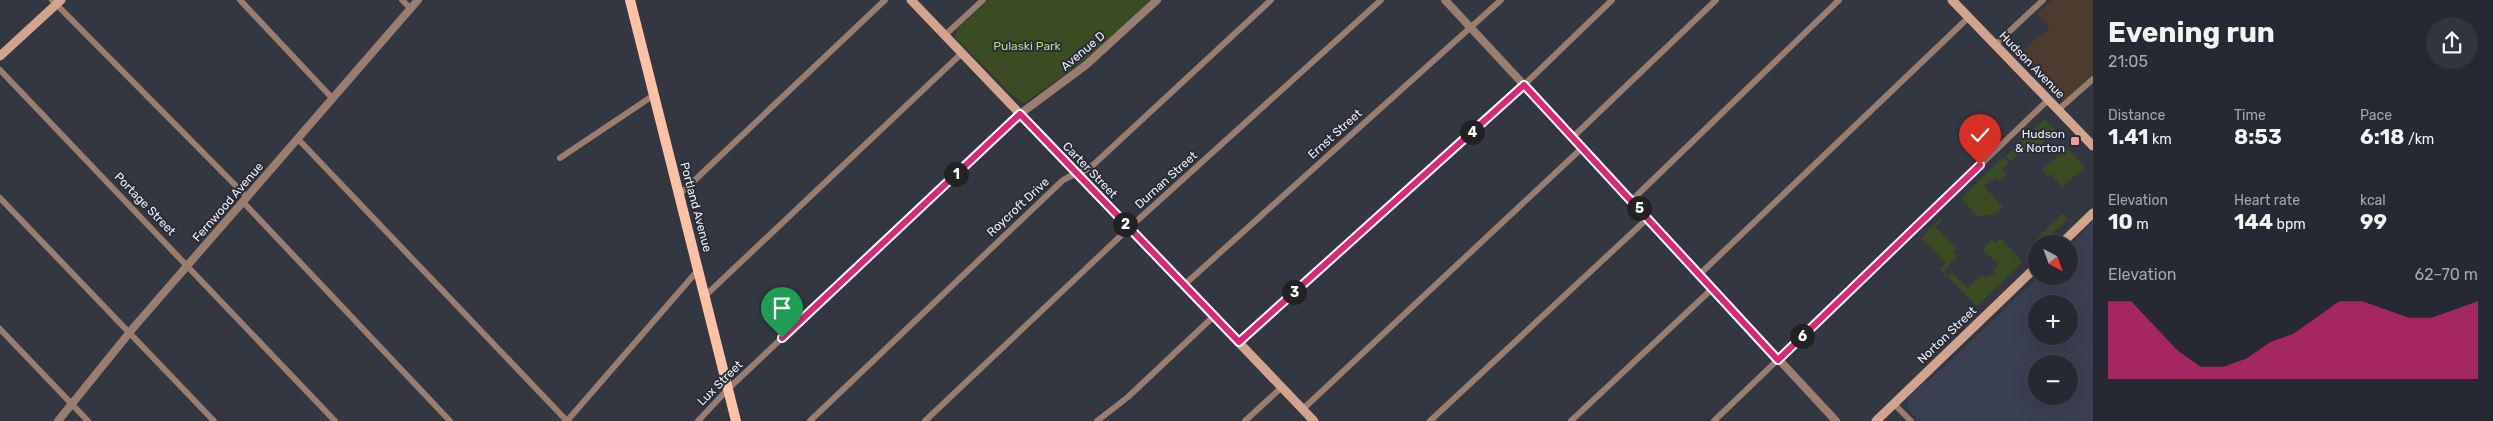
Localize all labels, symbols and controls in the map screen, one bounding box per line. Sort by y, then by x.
text: Evening run [2108,16,2275,49]
button: share [2426,17,2478,69]
street label: Avenue D [1058,29,1108,73]
street label: Hudson Avenue [1996,29,2068,102]
park label: Pulaski Park [993,39,1062,53]
text: 21:05 [2108,52,2148,71]
street label: Ernst Street [1305,106,1365,162]
text: Distance [2108,107,2165,124]
text: Time [2234,107,2266,124]
text: Pace [2360,107,2392,124]
pin [1959,114,2001,165]
pin: 4 [1460,120,1484,144]
icon: check [1966,121,1994,149]
text: 4 [1468,124,1477,141]
text: 1.41 [2108,124,2149,149]
text: 8:53 [2234,124,2282,149]
text: 6:18 [2360,124,2404,149]
place label: Hudson & Norton [2015,127,2065,155]
text: km [2149,131,2172,148]
text: /km [2404,131,2434,148]
marker: Hudson & Norton [2069,135,2081,147]
street label: Carter Street [1060,139,1120,201]
street label: Durnan Street [1132,148,1200,212]
street label: Fernwood Avenue [190,159,266,244]
street label: Portland Avenue [677,161,715,254]
pin: 1 [944,162,968,186]
text: 1 [953,166,960,183]
street label: Portage Street [112,170,179,239]
street label: Roycroft Drive [984,174,1052,239]
text: Elevation [2108,192,2168,209]
text: Heart rate [2234,192,2300,209]
text: kcal [2360,192,2386,209]
pin: 5 [1626,196,1652,220]
text: 5 [1635,200,1644,217]
text: 10 [2108,209,2133,234]
text: 144 [2234,209,2273,234]
text: 99 [2360,209,2387,234]
pin: 2 [1112,212,1138,236]
text: 2 [1121,216,1130,233]
text: m [2133,216,2149,233]
text: bpm [2273,216,2306,233]
north arrow [2028,235,2078,285]
map controls [2028,235,2078,405]
text: Elevation [2108,265,2177,284]
text: 62–70 m [2415,265,2478,284]
pin: 3 [1282,280,1306,304]
text: 3 [1290,284,1299,301]
pin [761,287,803,338]
icon: arrive [768,294,796,322]
button: + [2028,295,2078,345]
street label: Norton Street [1915,303,1980,367]
pin: 6 [1790,324,1814,348]
text: 6 [1798,328,1807,345]
button: − [2028,355,2078,405]
street label: Lux Street [695,357,746,408]

